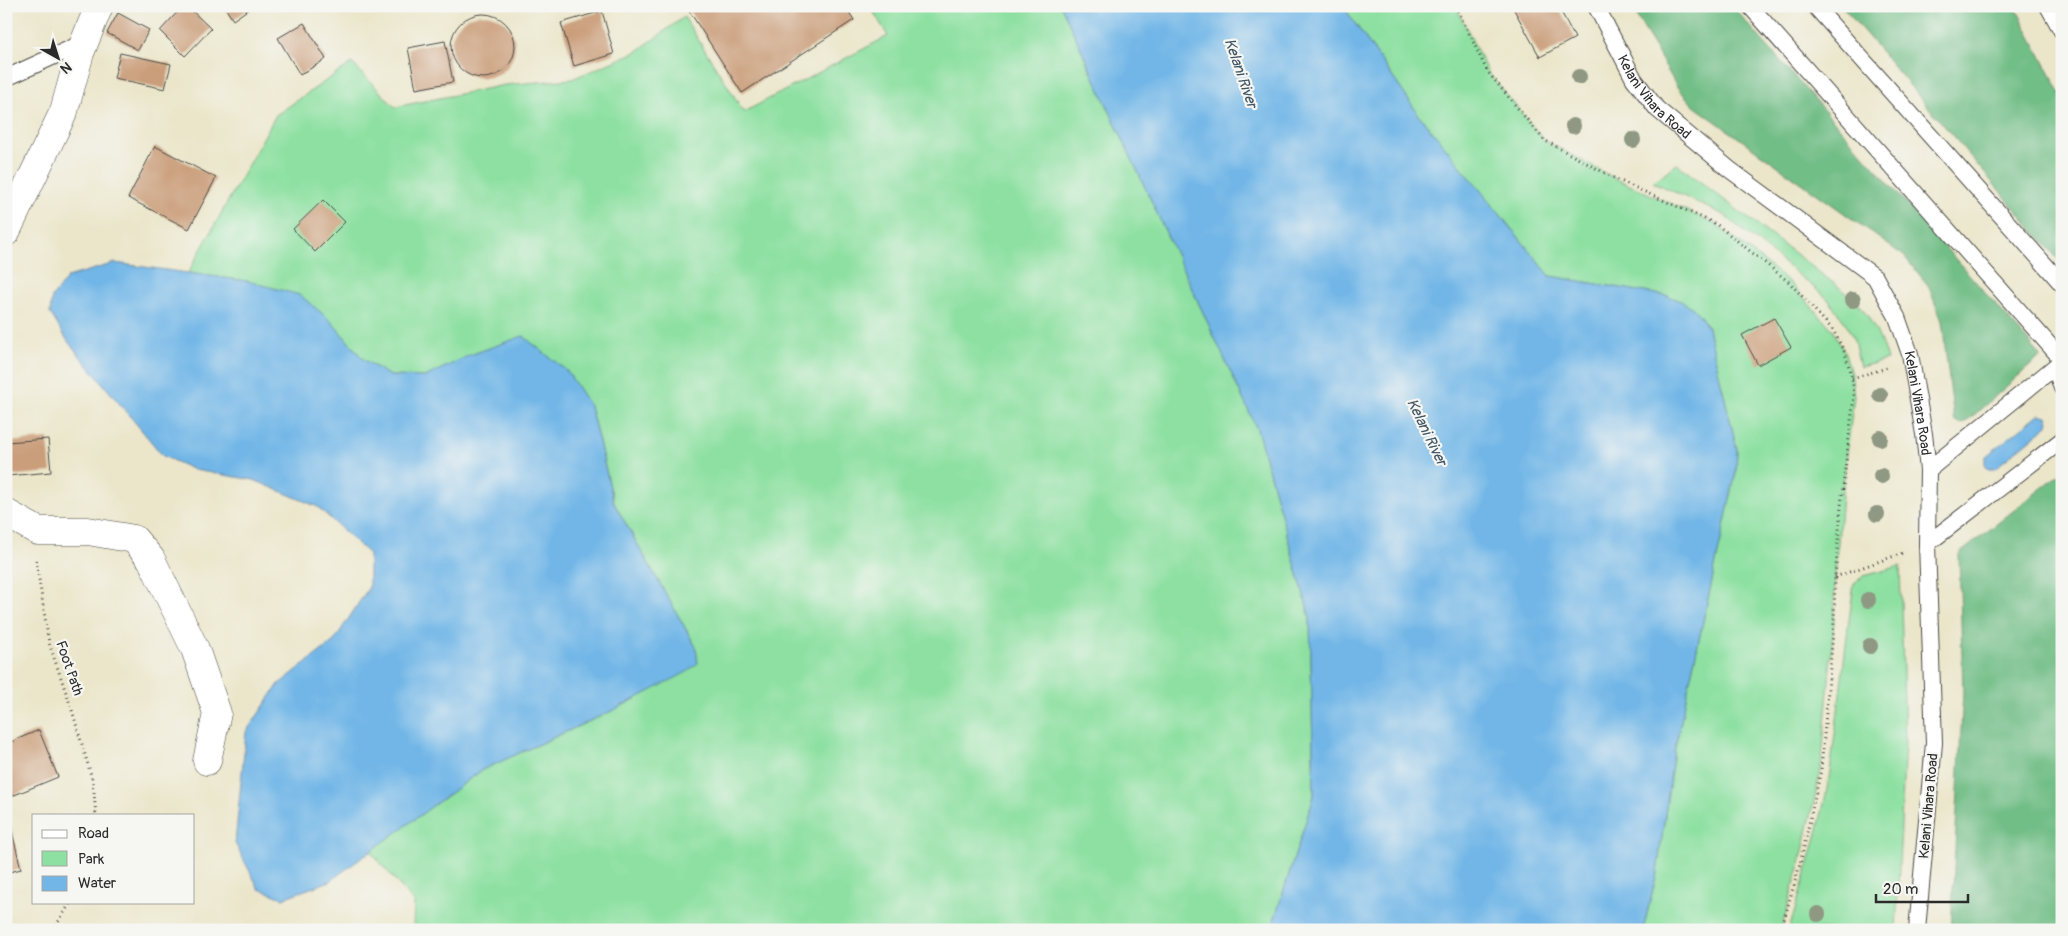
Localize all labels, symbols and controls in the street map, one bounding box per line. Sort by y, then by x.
north arrow [32,32,82,82]
water label: Kelani River [1220,36,1262,112]
street label: Kelani Vihara Road [1614,52,1694,143]
text: N [57,58,75,77]
street label: Kelani Vihara Road [1901,349,1934,456]
water label: Kelani River [1402,396,1452,470]
street label: Foot Path [52,638,87,698]
street label: Kelani Vihara Road [1915,753,1942,859]
legend [32,814,195,904]
text: Road [78,824,109,843]
text: Park [78,850,105,869]
scale bar [1876,871,1968,903]
text: Water [78,874,117,893]
text: 20 m [1883,880,1918,899]

